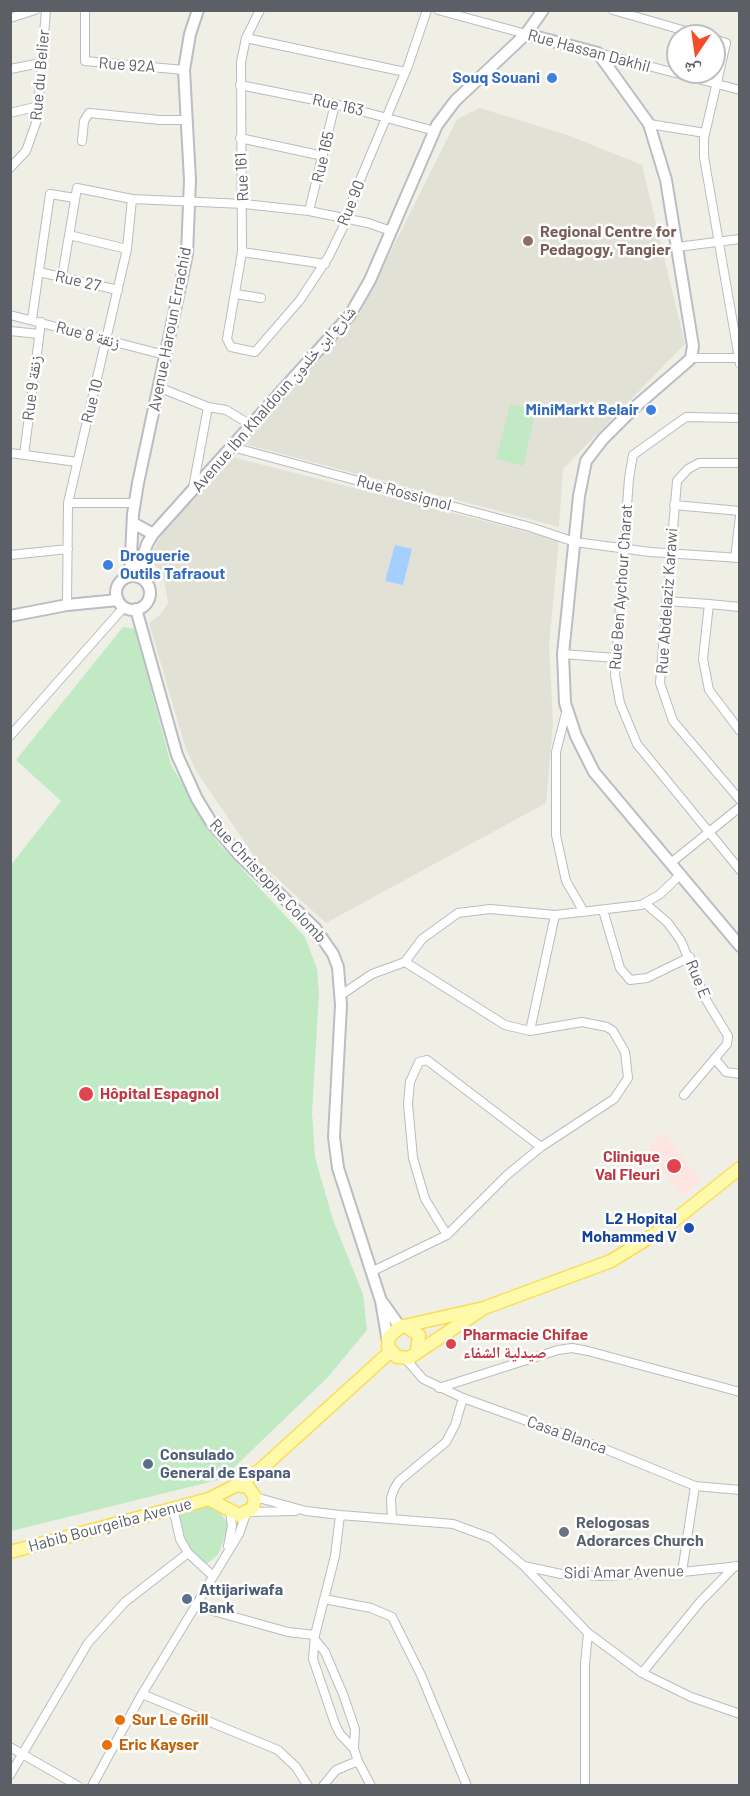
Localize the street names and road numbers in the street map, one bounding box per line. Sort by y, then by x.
street label: Rue Hassan Dakhil [526,25,652,77]
street label: Rue du Belier [26,29,54,121]
street label: Rue 92A [98,53,156,77]
street label: Rue 163 [310,90,366,120]
street label: Rue 165 [308,129,338,185]
street label: Rue 161 [231,152,253,202]
street label: Rue 90 [333,177,369,229]
street label: Avenue Haroun Errachid [145,245,195,413]
street label: Rue 27 [53,266,103,296]
street label: Avenue Ibn Khaldoun شارع ابن خلدون [188,302,360,496]
street label: Rue 8 زنقة [54,317,122,353]
street label: Rue 9 زنقة [18,354,46,422]
street label: Rue 10 [77,377,107,425]
street label: Rue Rossignol [355,471,453,515]
street label: Rue Ben Aychour Charat [606,503,636,671]
street label: Rue Abdelaziz Karawi [652,527,682,675]
street label: Rue Christophe Colomb [206,815,330,947]
street label: Rue E [682,957,714,1001]
street label: Casa Blanca [524,1412,610,1458]
street label: Habib Bourgeiba Avenue [26,1494,194,1556]
street label: Sidi Amar Avenue [564,1561,684,1583]

